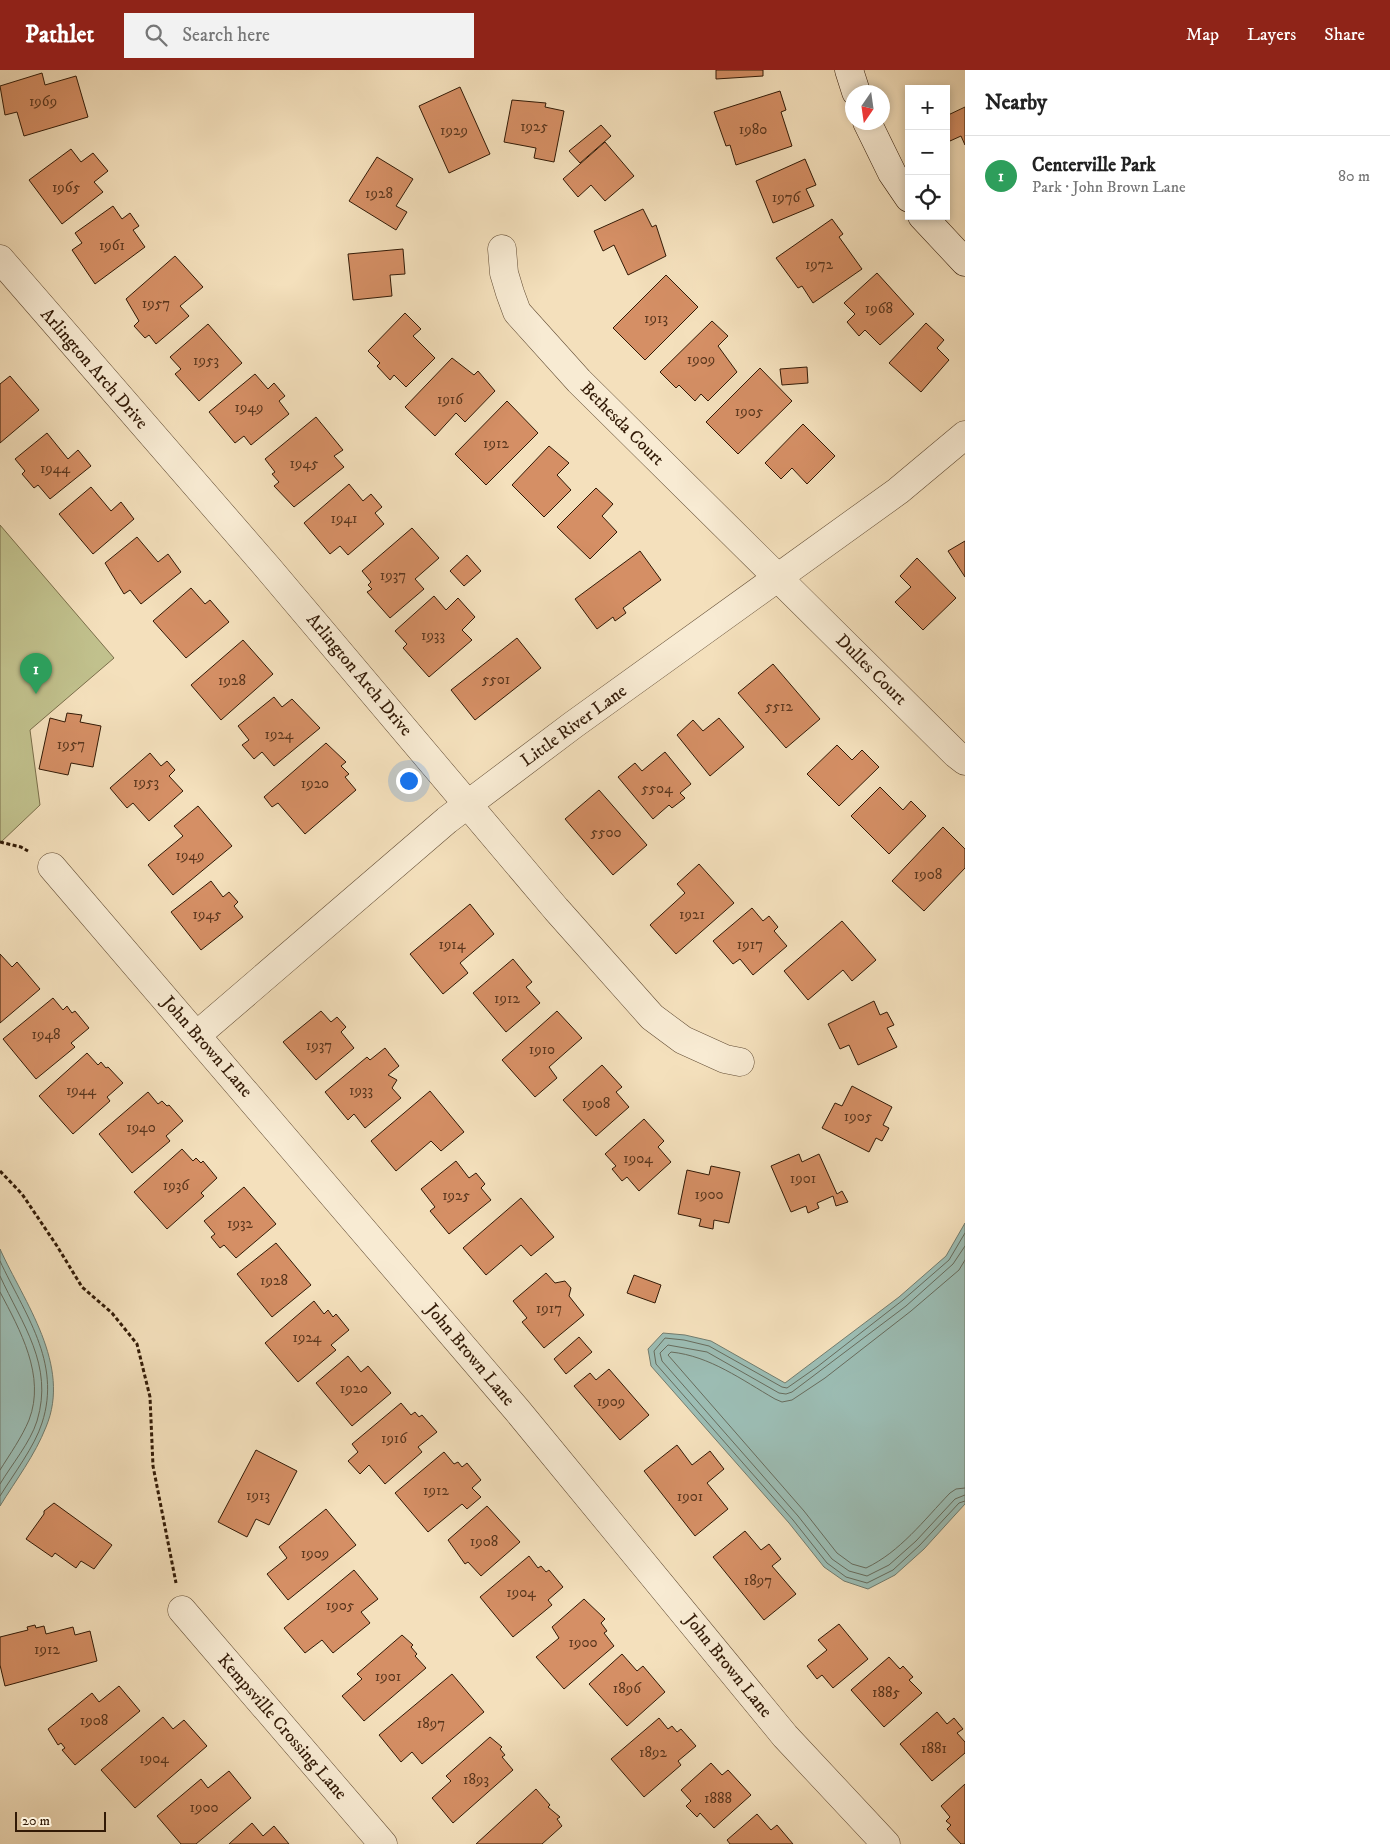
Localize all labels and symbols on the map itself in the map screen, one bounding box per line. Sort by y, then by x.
north arrow [845,85,890,130]
house number: 1969 [29,92,57,111]
house number: 1925 [520,117,548,136]
house number: 1980 [739,120,767,139]
house number: 1929 [440,121,468,140]
house number: 1965 [52,178,81,197]
house number: 1928 [365,184,393,203]
house number: 1976 [772,188,801,207]
house number: 1961 [99,236,125,255]
house number: 1972 [805,255,834,274]
house number: 1957 [142,294,170,313]
house number: 1968 [865,299,893,318]
street label: Arlington Arch Drive [35,304,153,434]
house number: 1913 [644,309,668,328]
house number: 1909 [687,350,715,369]
house number: 1953 [193,351,219,370]
street label: Bethesda Court [575,377,669,471]
house number: 1916 [437,390,464,409]
house number: 1949 [234,398,264,417]
house number: 1905 [735,402,764,421]
house number: 1912 [483,434,510,453]
house number: 1945 [290,454,319,473]
house number: 1944 [40,459,70,478]
house number: 1941 [330,509,358,528]
house number: 1937 [380,566,406,585]
street label: Arlington Arch Drive [301,609,417,741]
house number: 1933 [421,626,445,645]
street label: Dulles Court [831,630,911,710]
pin: 1 [20,653,52,694]
house number: 5501 [482,670,510,689]
house number: 1928 [218,671,246,690]
street label: Little River Lane [517,680,631,772]
house number: 5512 [765,697,794,716]
house number: 1924 [265,725,294,744]
house number: 1957 [57,735,85,754]
your location [396,768,422,794]
house number: 1953 [133,773,159,792]
house number: 1920 [301,774,329,793]
house number: 5504 [641,779,673,798]
house number: 5500 [590,823,622,842]
house number: 1949 [175,846,205,865]
house number: 1908 [914,865,942,884]
house number: 1945 [193,905,222,924]
house number: 1921 [679,905,705,924]
house number: 1914 [438,935,466,954]
house number: 1917 [737,935,763,954]
house number: 1912 [494,989,521,1008]
street label: John Brown Lane [156,990,257,1102]
house number: 1948 [31,1025,61,1044]
house number: 1937 [306,1036,332,1055]
house number: 1910 [529,1040,555,1059]
house number: 1944 [66,1081,96,1100]
house number: 1933 [349,1081,373,1100]
house number: 1908 [582,1094,610,1113]
house number: 1905 [844,1107,873,1126]
house number: 1940 [126,1118,156,1137]
house number: 1904 [623,1149,653,1168]
house number: 1901 [790,1169,816,1188]
house number: 1936 [163,1176,190,1195]
house number: 1900 [694,1185,724,1204]
house number: 1925 [442,1186,470,1205]
house number: 1932 [227,1214,254,1233]
house number: 1928 [260,1271,288,1290]
street label: John Brown Lane [419,1298,519,1411]
house number: 1917 [536,1299,562,1318]
house number: 1924 [293,1328,322,1347]
house number: 1920 [340,1379,368,1398]
house number: 1909 [597,1392,625,1411]
house number: 1916 [381,1429,408,1448]
house number: 1912 [423,1481,450,1500]
house number: 1913 [246,1486,270,1505]
house number: 1901 [677,1487,703,1506]
house number: 1908 [470,1532,498,1551]
house number: 1909 [301,1544,329,1563]
house number: 1897 [744,1571,772,1590]
house number: 1904 [506,1583,536,1602]
house number: 1905 [326,1596,355,1615]
street label: John Brown Lane [678,1608,777,1722]
house number: 1900 [568,1633,598,1652]
house number: 1912 [34,1640,61,1659]
street label: Kempsville Crossing Lane [213,1649,351,1805]
house number: 1901 [375,1667,401,1686]
house number: 1896 [613,1679,642,1698]
house number: 1885 [872,1683,901,1702]
house number: 1908 [80,1711,108,1730]
house number: 1897 [417,1714,445,1733]
house number: 1881 [921,1739,947,1758]
house number: 1892 [639,1743,668,1762]
house number: 1904 [139,1749,169,1768]
house number: 1893 [463,1770,489,1789]
house number: 1888 [704,1789,732,1808]
house number: 1900 [189,1798,219,1817]
scale bar [15,1809,106,1832]

